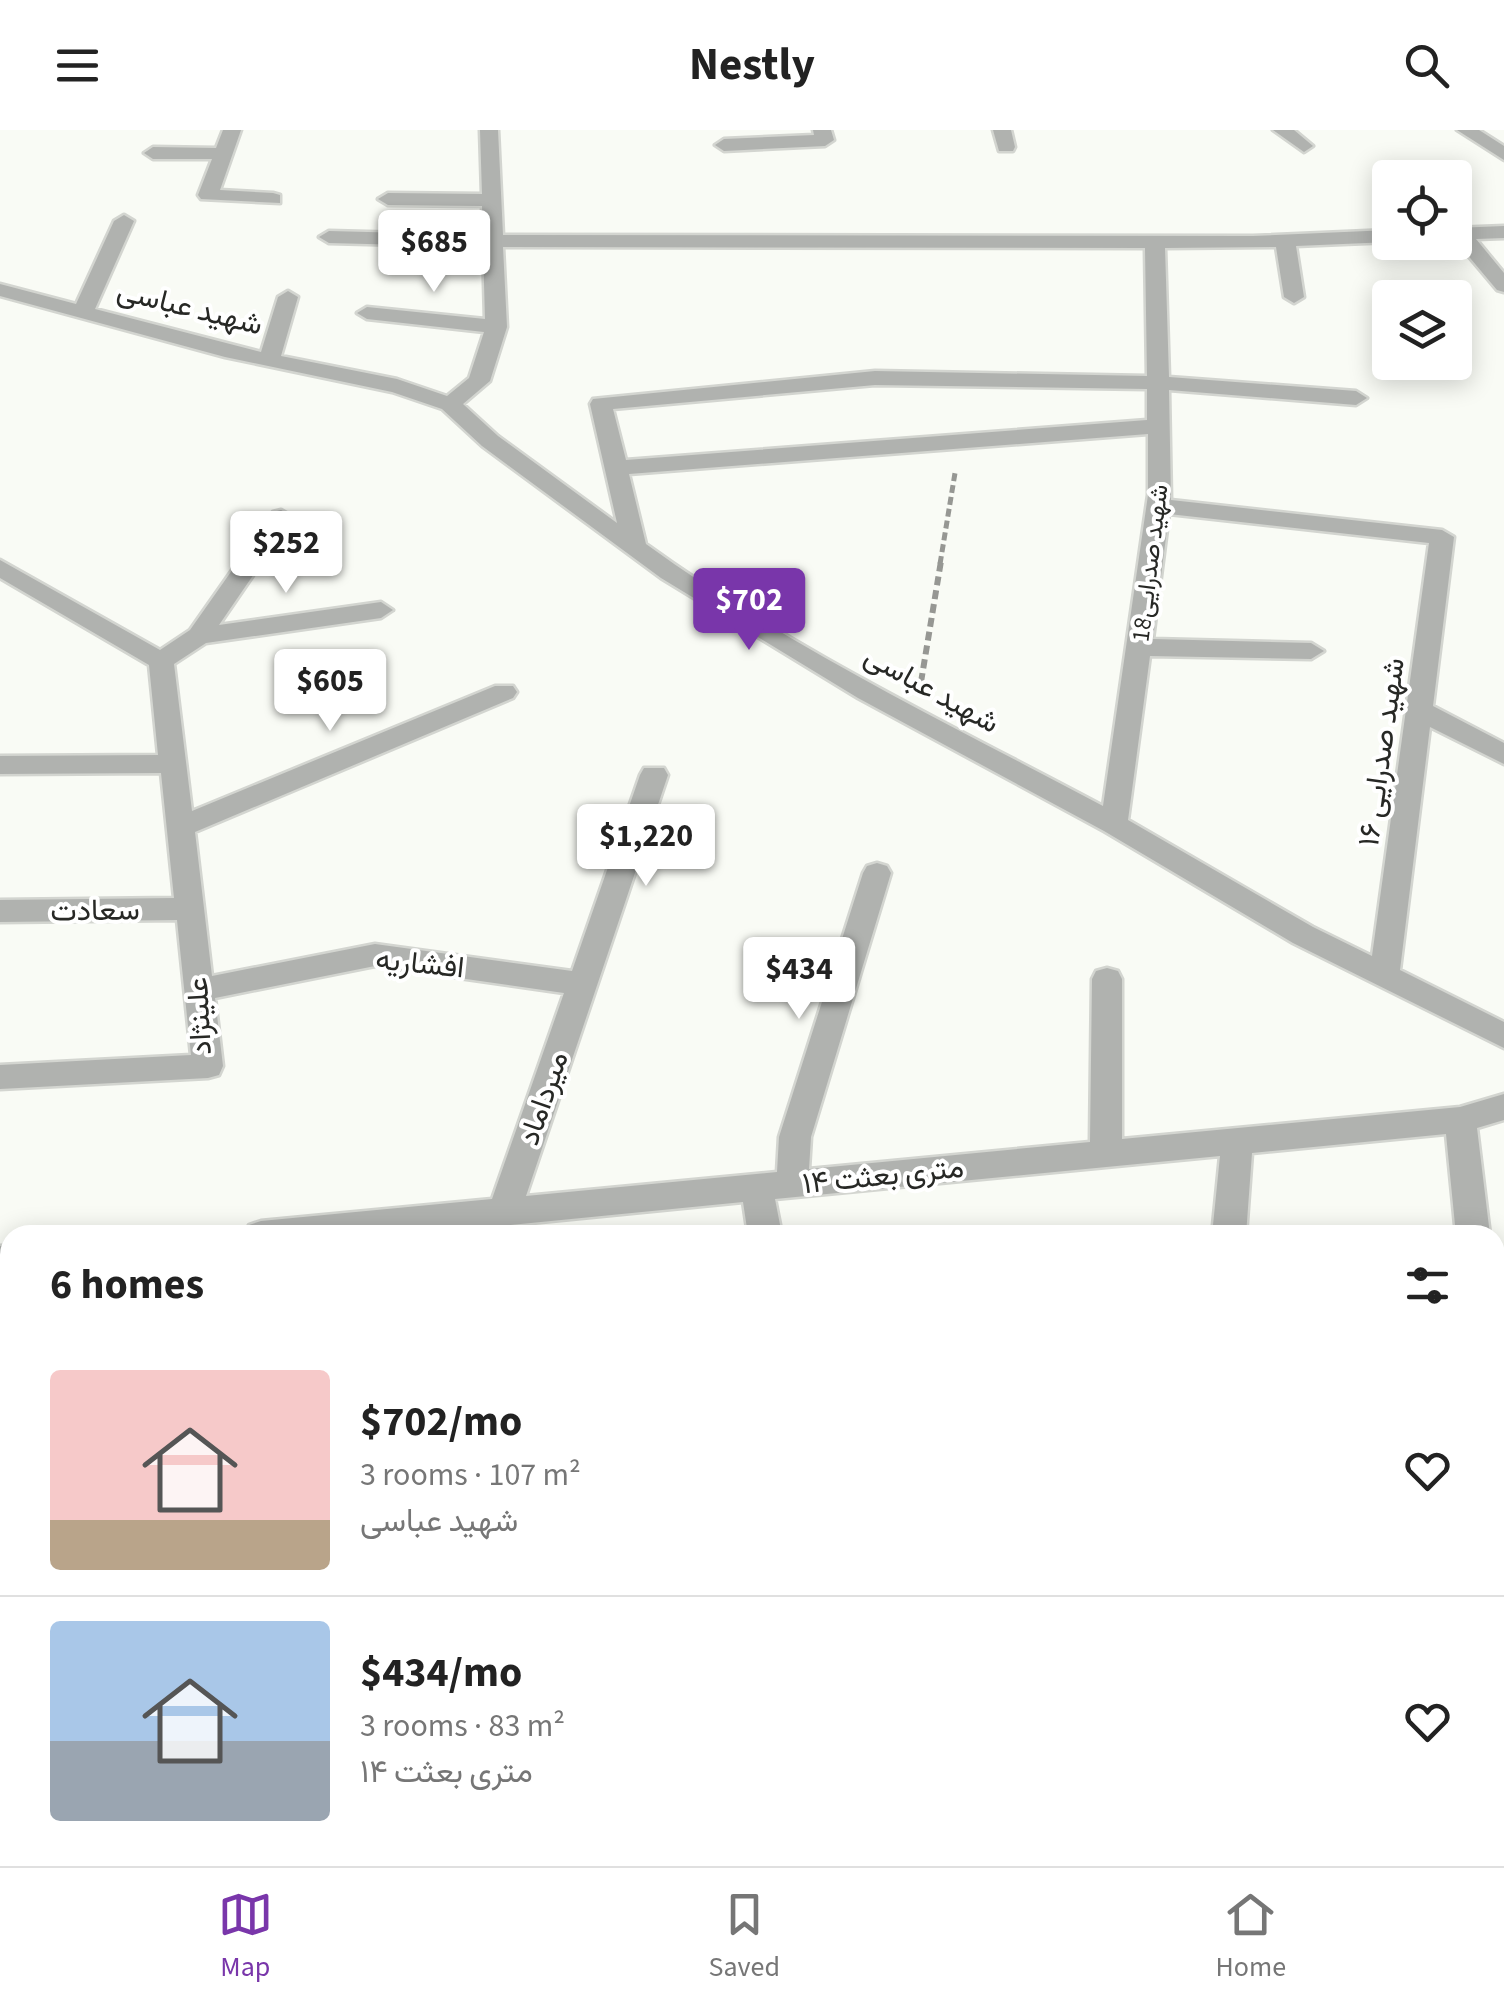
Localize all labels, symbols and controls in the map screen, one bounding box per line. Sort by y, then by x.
text: Nestly [689,33,815,97]
icon: menu [50,38,105,93]
icon: search [1399,38,1454,93]
map controls [1372,160,1472,380]
button: locate [1372,160,1472,260]
pin: $685 [375,210,493,295]
text: $685 [400,219,468,265]
street label: شهید عباسی [113,269,267,346]
button: layers [1372,280,1472,380]
street label: شهید صدرایی18 [1122,482,1178,644]
pin: $252 [227,511,345,596]
text: $252 [252,520,320,566]
pin: $702 [690,568,808,653]
text: $702 [715,577,783,623]
street label: شهید عباسی [856,635,1007,744]
pin: $605 [271,649,389,734]
street label: شهید صدرایی ۱۶ [1347,655,1416,849]
text: $605 [296,658,364,704]
pin: $1,220 [565,804,727,889]
text: $1,220 [599,813,693,859]
street label: سعادت [50,888,140,933]
street label: افشاریه [373,937,466,990]
pin: $434 [740,937,858,1022]
text: $434 [765,946,833,992]
street label: علینژاد [176,976,223,1056]
street label: میرداماد [507,1045,580,1151]
street label: ۱۴ متری بعثت [800,1146,966,1205]
text: 6 homes [50,1255,204,1315]
icon: filters [1400,1258,1455,1313]
text: $702/mo [360,1392,522,1452]
icon: home [130,1410,250,1530]
icon: heart [1400,1443,1455,1498]
text: 3 rooms · 107 m² [360,1452,581,1498]
text: شهید عباسی [360,1498,518,1544]
text: $434/mo [360,1643,522,1703]
icon: home [130,1661,250,1781]
icon: heart [1400,1694,1455,1749]
text: 3 rooms · 83 m² [360,1703,565,1749]
text: ۱۴ متری بعثت [360,1749,533,1795]
tab: Map [218,1887,273,1987]
tab: Saved [708,1887,780,1987]
tab: Home [1216,1887,1286,1987]

